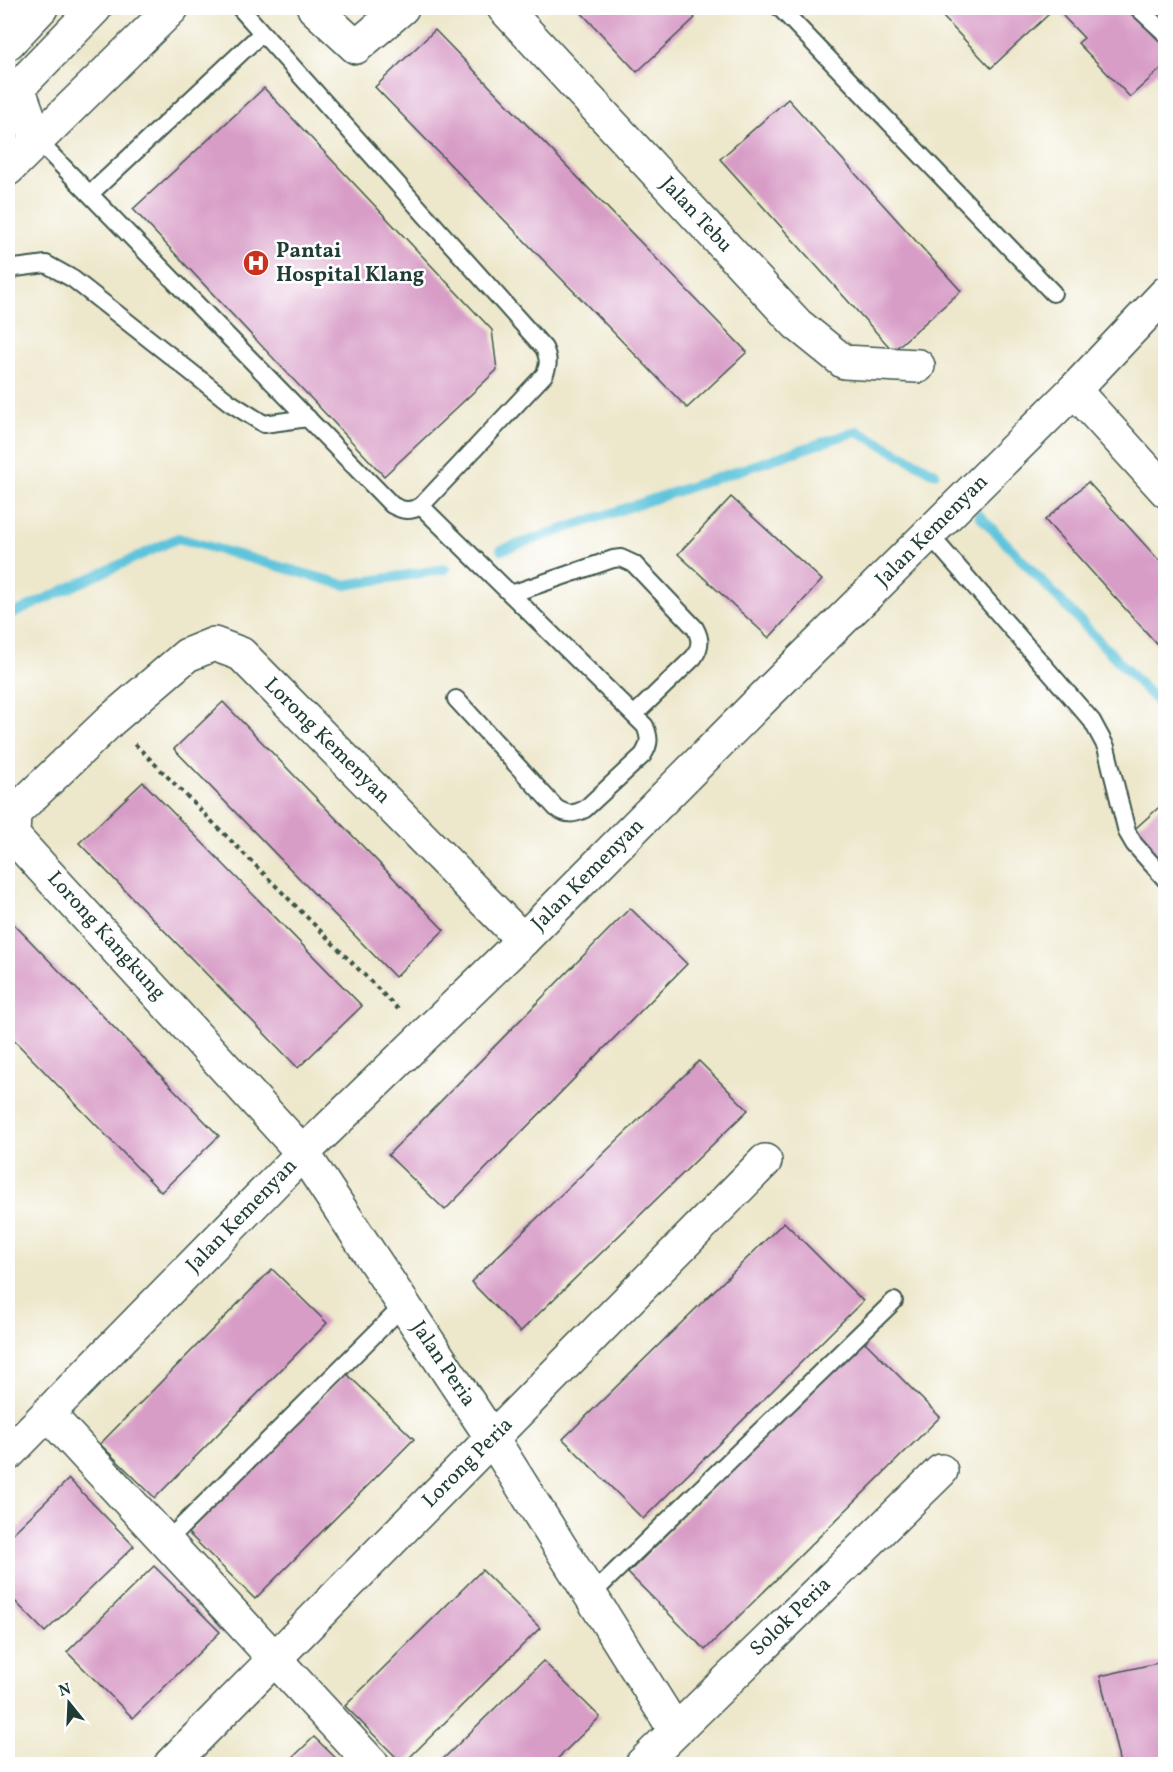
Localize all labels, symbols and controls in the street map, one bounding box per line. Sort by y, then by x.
street label: Jalan Tebu [653,171,739,259]
place label: Pantai Hospital Klang [276,237,424,290]
hospital icon: Pantai Hospital Klang [241,248,271,278]
street label: Jalan Kemenyan [869,468,995,594]
street label: Lorong Kemenyan [257,671,397,811]
street label: Jalan Kemenyan [525,812,651,938]
street label: Lorong Kangkung [40,865,172,1007]
street label: Jalan Kemenyan [180,1152,304,1280]
street label: Jalan Peria [404,1315,482,1413]
street label: Lorong Peria [416,1411,520,1515]
street label: Solok Peria [744,1571,838,1663]
north arrow [39,1673,99,1733]
text: N [56,1678,74,1703]

